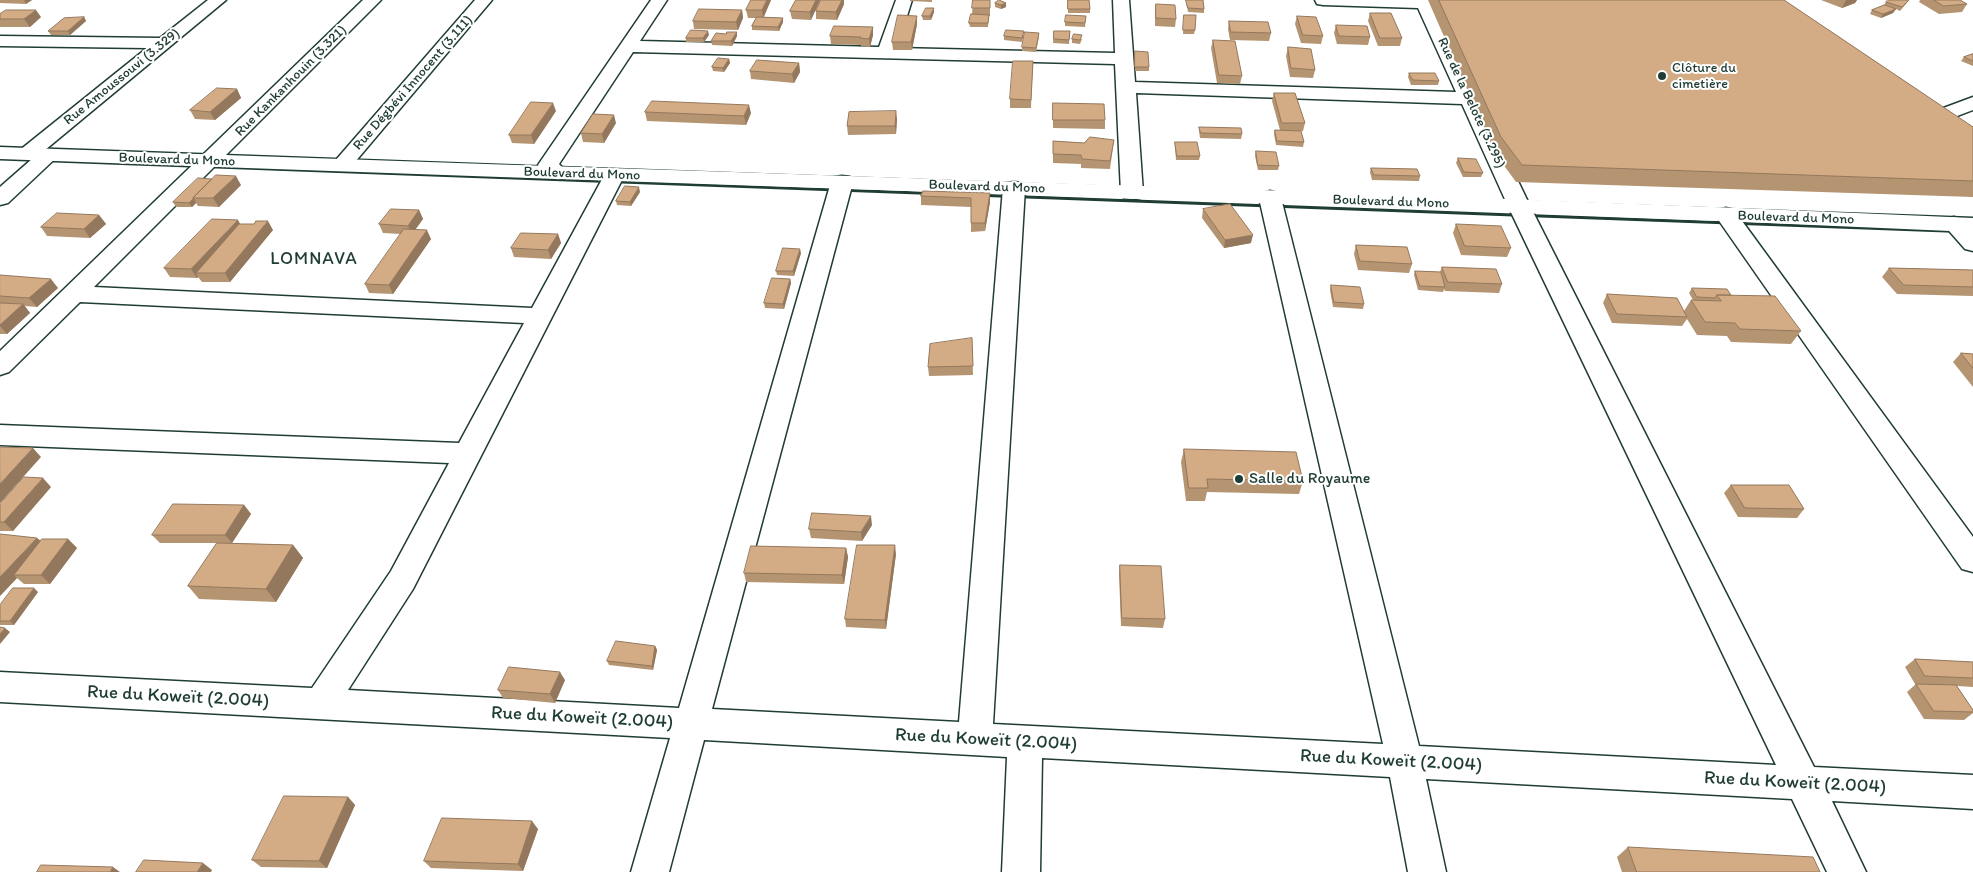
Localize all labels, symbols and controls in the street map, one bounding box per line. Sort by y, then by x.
street label: Rue Dégbévi Innocent (3.111) [350,12,476,154]
street label: Rue Kankanhouin (3.321) [232,22,350,140]
street label: Rue Amoussouvi (3.329) [61,25,183,129]
street label: Rue de la Belote (3.295) [1433,35,1509,171]
place label: Clôture du cimetière [1672,60,1736,92]
marker: Clôture du cimetière [1656,70,1668,82]
street label: Boulevard du Mono [118,150,236,170]
street label: Boulevard du Mono [523,164,641,184]
street label: Boulevard du Mono [928,177,1046,197]
street label: Boulevard du Mono [1332,192,1450,212]
street label: Boulevard du Mono [1737,208,1855,228]
district label: LOMNAVA [269,248,359,270]
place label: Salle du Royaume [1249,469,1370,489]
marker: Salle du Royaume [1233,473,1245,485]
street label: Rue du Koweït (2.004) [86,681,270,713]
street label: Rue du Koweït (2.004) [490,702,674,734]
street label: Rue du Koweït (2.004) [894,724,1078,756]
street label: Rue du Koweït (2.004) [1299,745,1483,777]
street label: Rue du Koweït (2.004) [1703,767,1887,799]

